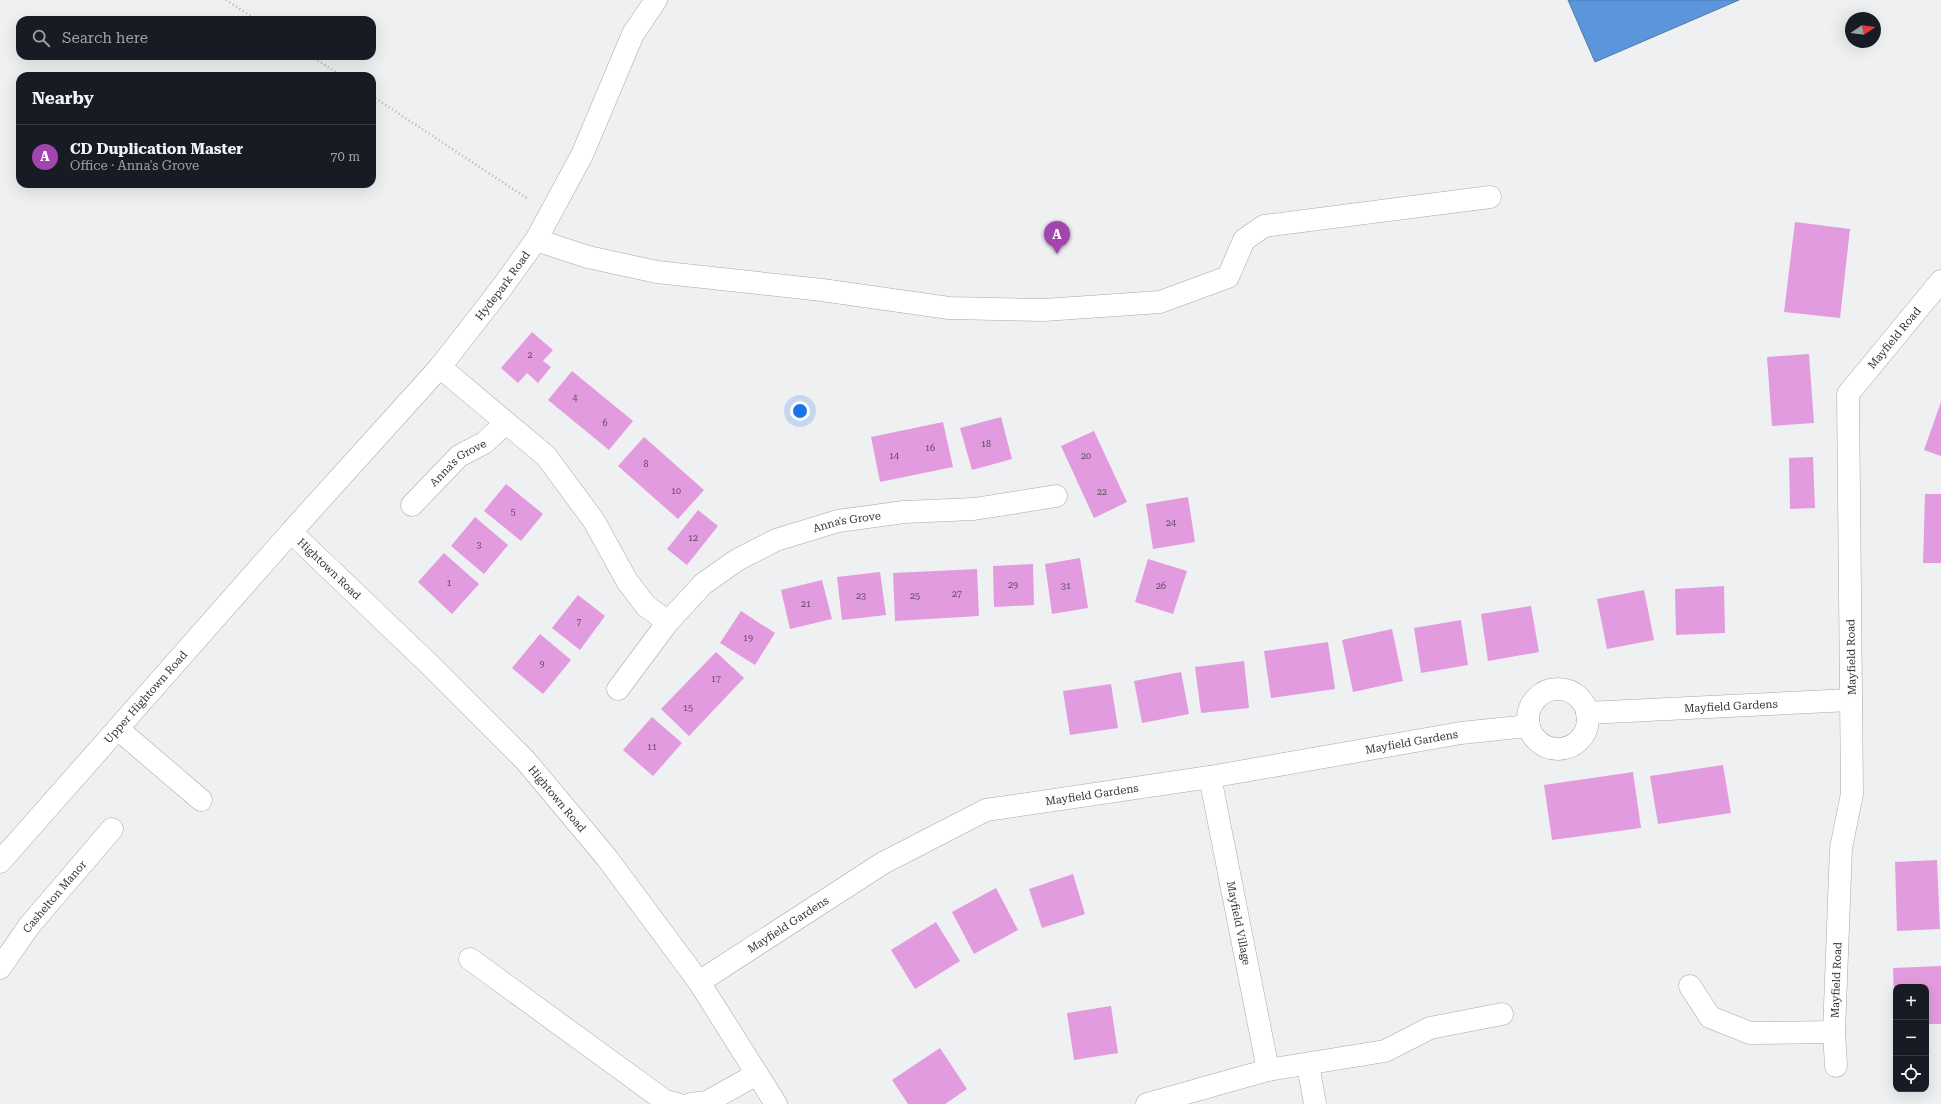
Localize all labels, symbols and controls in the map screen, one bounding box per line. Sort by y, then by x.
north arrow [1845,12,1881,48]
search box [16,16,376,60]
icon: search [30,27,52,49]
text: Search here [62,29,148,47]
text: Nearby [32,88,94,108]
text: CD Duplication Master [70,140,243,158]
text: A [40,149,50,164]
text: 70 m [330,149,360,164]
text: Office · Anna's Grove [70,158,199,173]
pin: A [1044,221,1070,254]
street label: Hydepark Road [473,249,533,323]
street label: Mayfield Road [1865,305,1924,372]
house number: 2 [527,350,533,360]
house number: 4 [572,393,578,403]
your location [790,401,810,421]
house number: 6 [602,418,608,428]
street label: Anna's Grove [427,437,489,489]
house number: 18 [981,439,991,449]
house number: 16 [925,443,935,453]
house number: 14 [889,451,899,461]
house number: 20 [1081,451,1091,461]
house number: 8 [643,459,649,469]
house number: 10 [671,486,681,496]
house number: 22 [1097,487,1107,497]
house number: 5 [510,507,516,517]
street label: Anna's Grove [811,509,882,535]
house number: 24 [1166,518,1176,528]
house number: 12 [688,533,698,543]
street label: Hightown Road [295,536,363,602]
house number: 3 [476,540,482,550]
house number: 1 [446,578,452,588]
house number: 29 [1008,580,1018,590]
house number: 31 [1061,581,1071,591]
house number: 26 [1156,581,1166,591]
house number: 27 [952,589,962,599]
house number: 23 [856,591,866,601]
house number: 25 [910,591,920,601]
house number: 21 [801,599,811,609]
house number: 7 [576,617,582,627]
street label: Mayfield Road [1844,619,1859,695]
house number: 19 [743,633,753,643]
street label: Upper Hightown Road [102,648,190,746]
house number: 9 [539,659,545,669]
house number: 17 [711,674,721,684]
street label: Mayfield Gardens [1684,698,1778,715]
house number: 15 [683,703,693,713]
street label: Mayfield Gardens [1364,728,1459,757]
house number: 11 [647,742,657,752]
street label: Hightown Road [525,763,588,835]
street label: Mayfield Gardens [1045,782,1139,808]
street label: Cashelton Manor [20,858,90,935]
street label: Mayfield Village [1224,880,1253,966]
street label: Mayfield Gardens [745,894,831,956]
street label: Mayfield Road [1829,942,1844,1018]
map controls [1893,984,1929,1092]
button: + [1893,984,1929,1020]
button: − [1893,1020,1929,1056]
button: locate [1893,1056,1929,1092]

